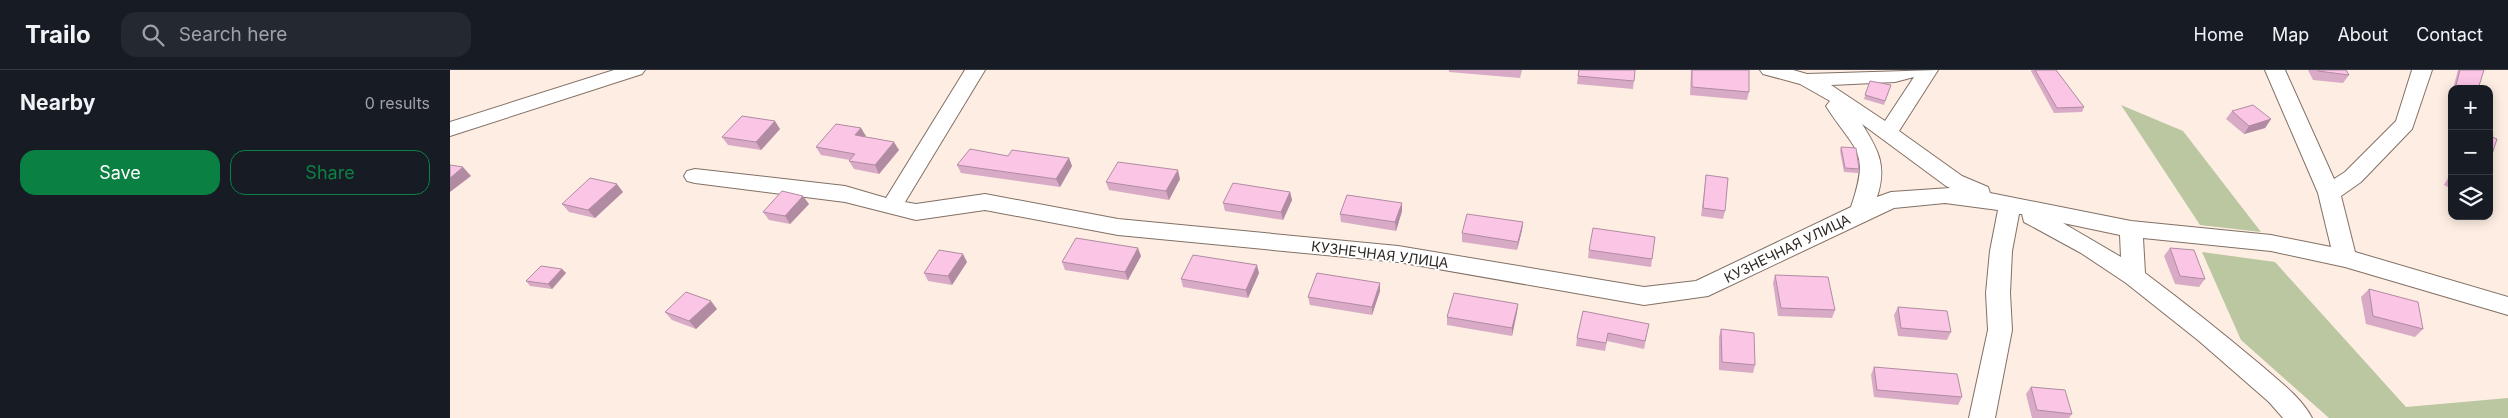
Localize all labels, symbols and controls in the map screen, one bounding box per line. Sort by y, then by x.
search box [121,12,471,57]
text: Trailo [25,20,91,49]
icon: search [139,21,167,49]
text: Search here [179,23,287,46]
text: Home [2194,24,2244,45]
text: Map [2272,24,2309,45]
text: About [2337,24,2388,45]
text: Contact [2416,24,2483,45]
map controls [2448,85,2493,220]
button: + [2448,85,2493,130]
text: Nearby [20,90,95,115]
text: 0 results [365,93,430,113]
button: − [2448,130,2493,175]
button: Save [20,150,220,195]
button: Share [230,150,430,195]
button: layers [2448,175,2493,220]
street label: КУЗНЕЧНАЯ УЛИЦА [1721,210,1853,286]
street label: КУЗНЕЧНАЯ УЛИЦА [1310,237,1450,271]

